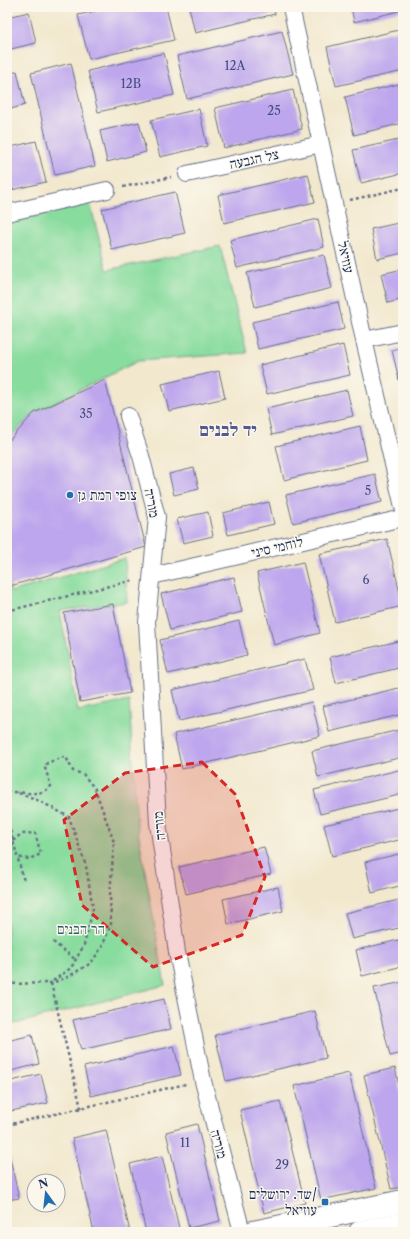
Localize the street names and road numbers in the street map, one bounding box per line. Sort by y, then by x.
street label: צל הגבעה [228,145,281,173]
street label: עוזיאל [334,239,358,275]
street label: מוריה [140,487,164,519]
street label: לוחמי סיני [249,532,305,562]
street label: מוריה [149,810,169,842]
street label: מוריה [207,1127,231,1161]

